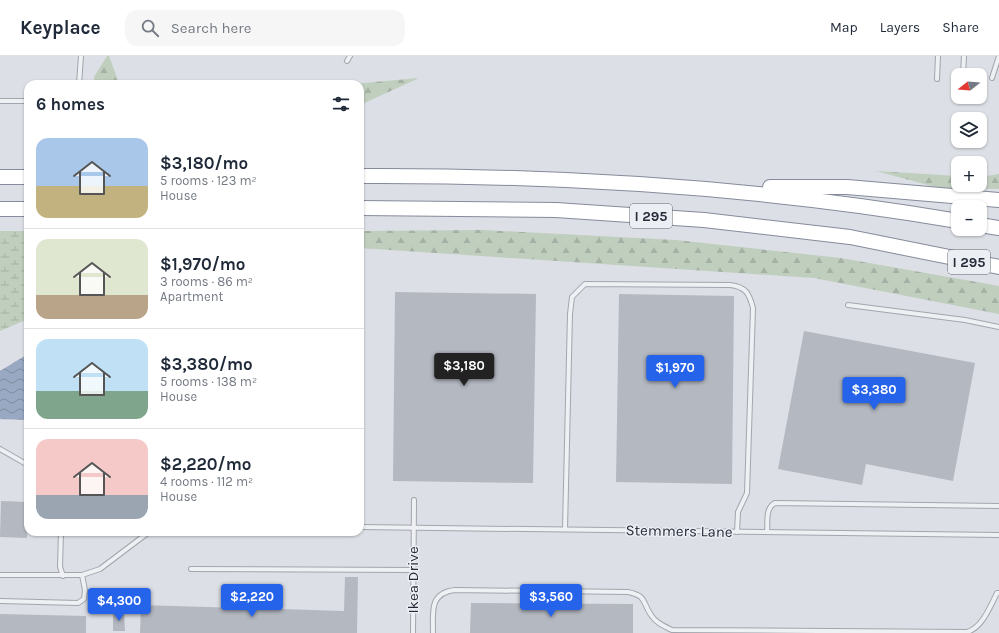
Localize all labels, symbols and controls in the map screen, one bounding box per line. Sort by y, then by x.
search box [125,10,405,46]
text: Keyplace [20,17,101,39]
icon: search [139,17,161,39]
text: Search here [171,19,251,37]
text: Map [830,19,858,36]
text: Layers [880,19,920,36]
text: Share [942,19,979,36]
north arrow [951,68,987,104]
map controls [951,68,987,236]
icon: filters [330,93,352,115]
text: 6 homes [36,94,105,114]
button: layers [951,112,987,148]
text: $3,180/mo [160,153,248,173]
icon: home [68,154,116,202]
button: + [951,156,987,192]
text: 5 rooms · 123 m² [160,173,257,188]
text: House [160,188,197,203]
button: − [951,200,987,236]
road number: I 295 [630,204,672,228]
road number: I 295 [948,250,990,274]
text: $1,970/mo [160,254,245,274]
icon: home [68,255,116,303]
text: 3 rooms · 86 m² [160,274,253,289]
text: Apartment [160,289,223,304]
pin: $3,180 [431,353,497,387]
text: $3,380/mo [160,354,253,374]
icon: home [68,355,116,403]
pin: $1,970 [642,355,708,389]
text: $3,180 [443,358,485,373]
text: $1,970 [655,360,695,375]
text: 5 rooms · 138 m² [160,374,257,389]
pin: $3,380 [841,377,907,411]
text: $3,380 [851,382,897,397]
text: House [160,389,197,404]
text: $2,220/mo [160,454,251,474]
icon: home [68,455,116,503]
text: 4 rooms · 112 m² [160,474,253,489]
text: House [160,489,197,504]
street label: Stemmers Lane [625,521,733,541]
street label: Ikea Drive [404,546,422,614]
pin: $2,220 [219,584,285,618]
pin: $3,560 [518,584,584,618]
pin: $4,300 [86,588,152,622]
text: $2,220 [230,589,274,604]
text: $3,560 [529,589,573,604]
text: $4,300 [97,593,141,608]

